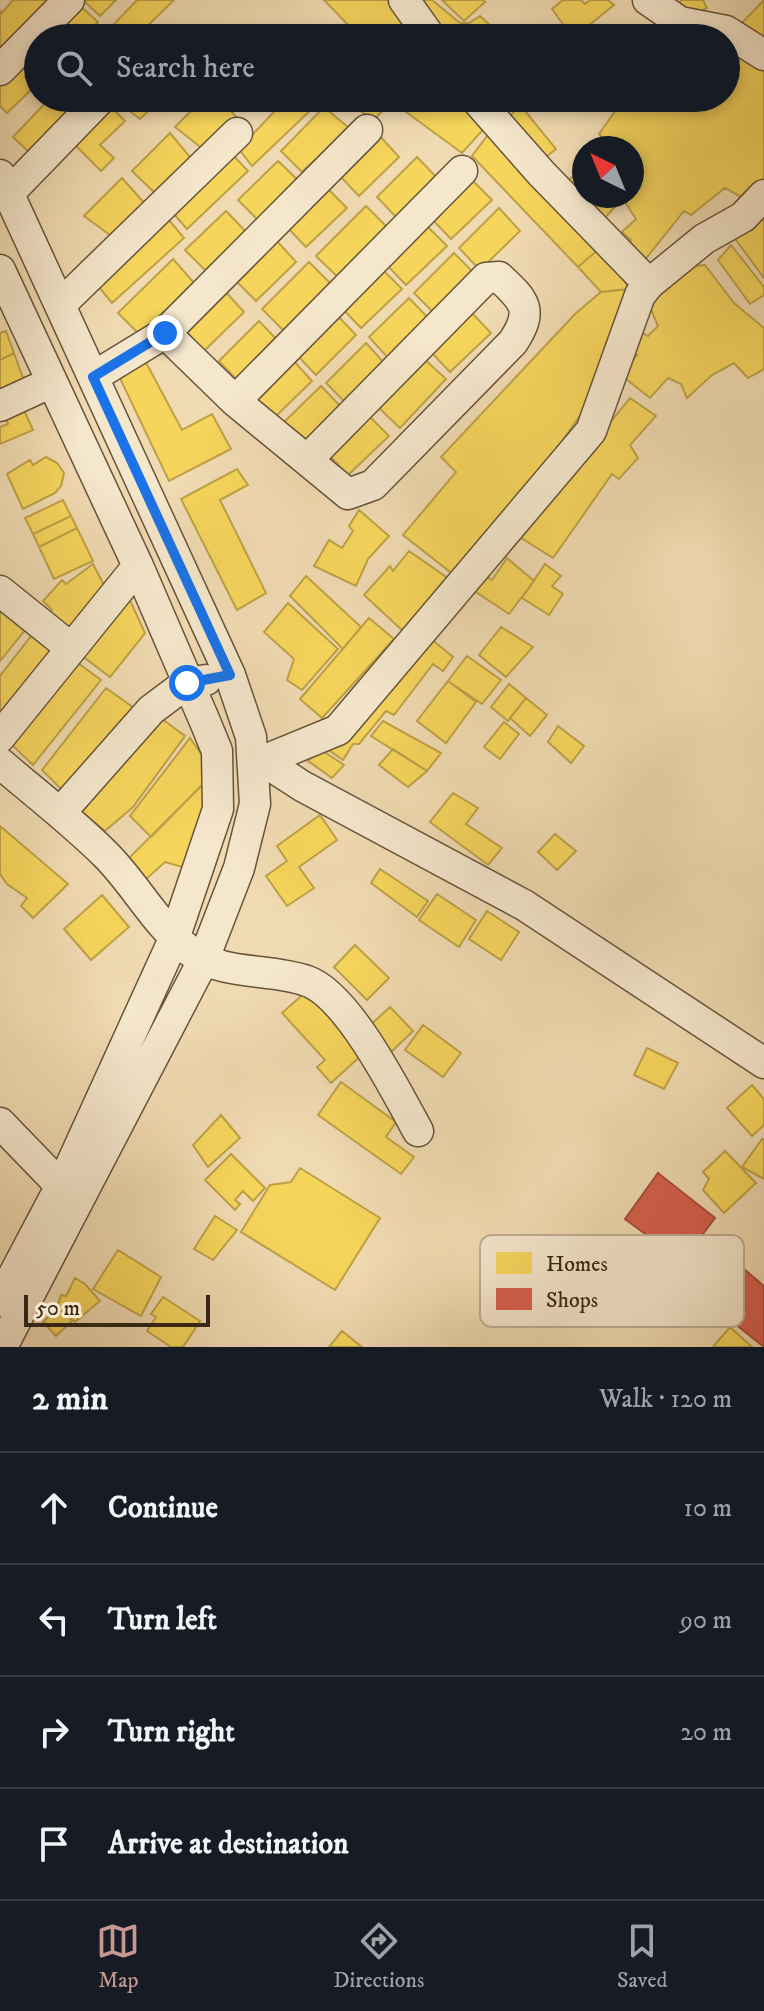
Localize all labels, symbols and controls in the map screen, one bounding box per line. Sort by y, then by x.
search box [24,24,740,112]
icon: search [52,46,96,90]
text: Search here [116,50,255,87]
north arrow [572,136,644,208]
route end [147,315,183,351]
route start [169,665,205,701]
legend [480,1235,744,1327]
text: Homes [546,1251,608,1278]
text: Shops [546,1287,598,1314]
scale bar [24,1291,210,1327]
text: 50 m [36,1295,80,1322]
text: 2 min [32,1378,108,1420]
text: Walk · 120 m [599,1383,732,1416]
icon: ahead [32,1486,76,1530]
text: Continue [108,1490,218,1527]
text: 10 m [683,1492,732,1525]
icon: left [32,1598,76,1642]
text: Turn left [108,1602,217,1639]
text: 90 m [680,1604,732,1637]
icon: right [32,1710,76,1754]
text: Turn right [108,1714,235,1751]
text: 20 m [680,1716,732,1749]
icon: arrive [32,1822,76,1866]
text: Arrive at destination [108,1826,349,1863]
tab: Map [96,1919,140,1994]
tab: Directions [333,1919,424,1994]
tab: Saved [617,1919,668,1994]

